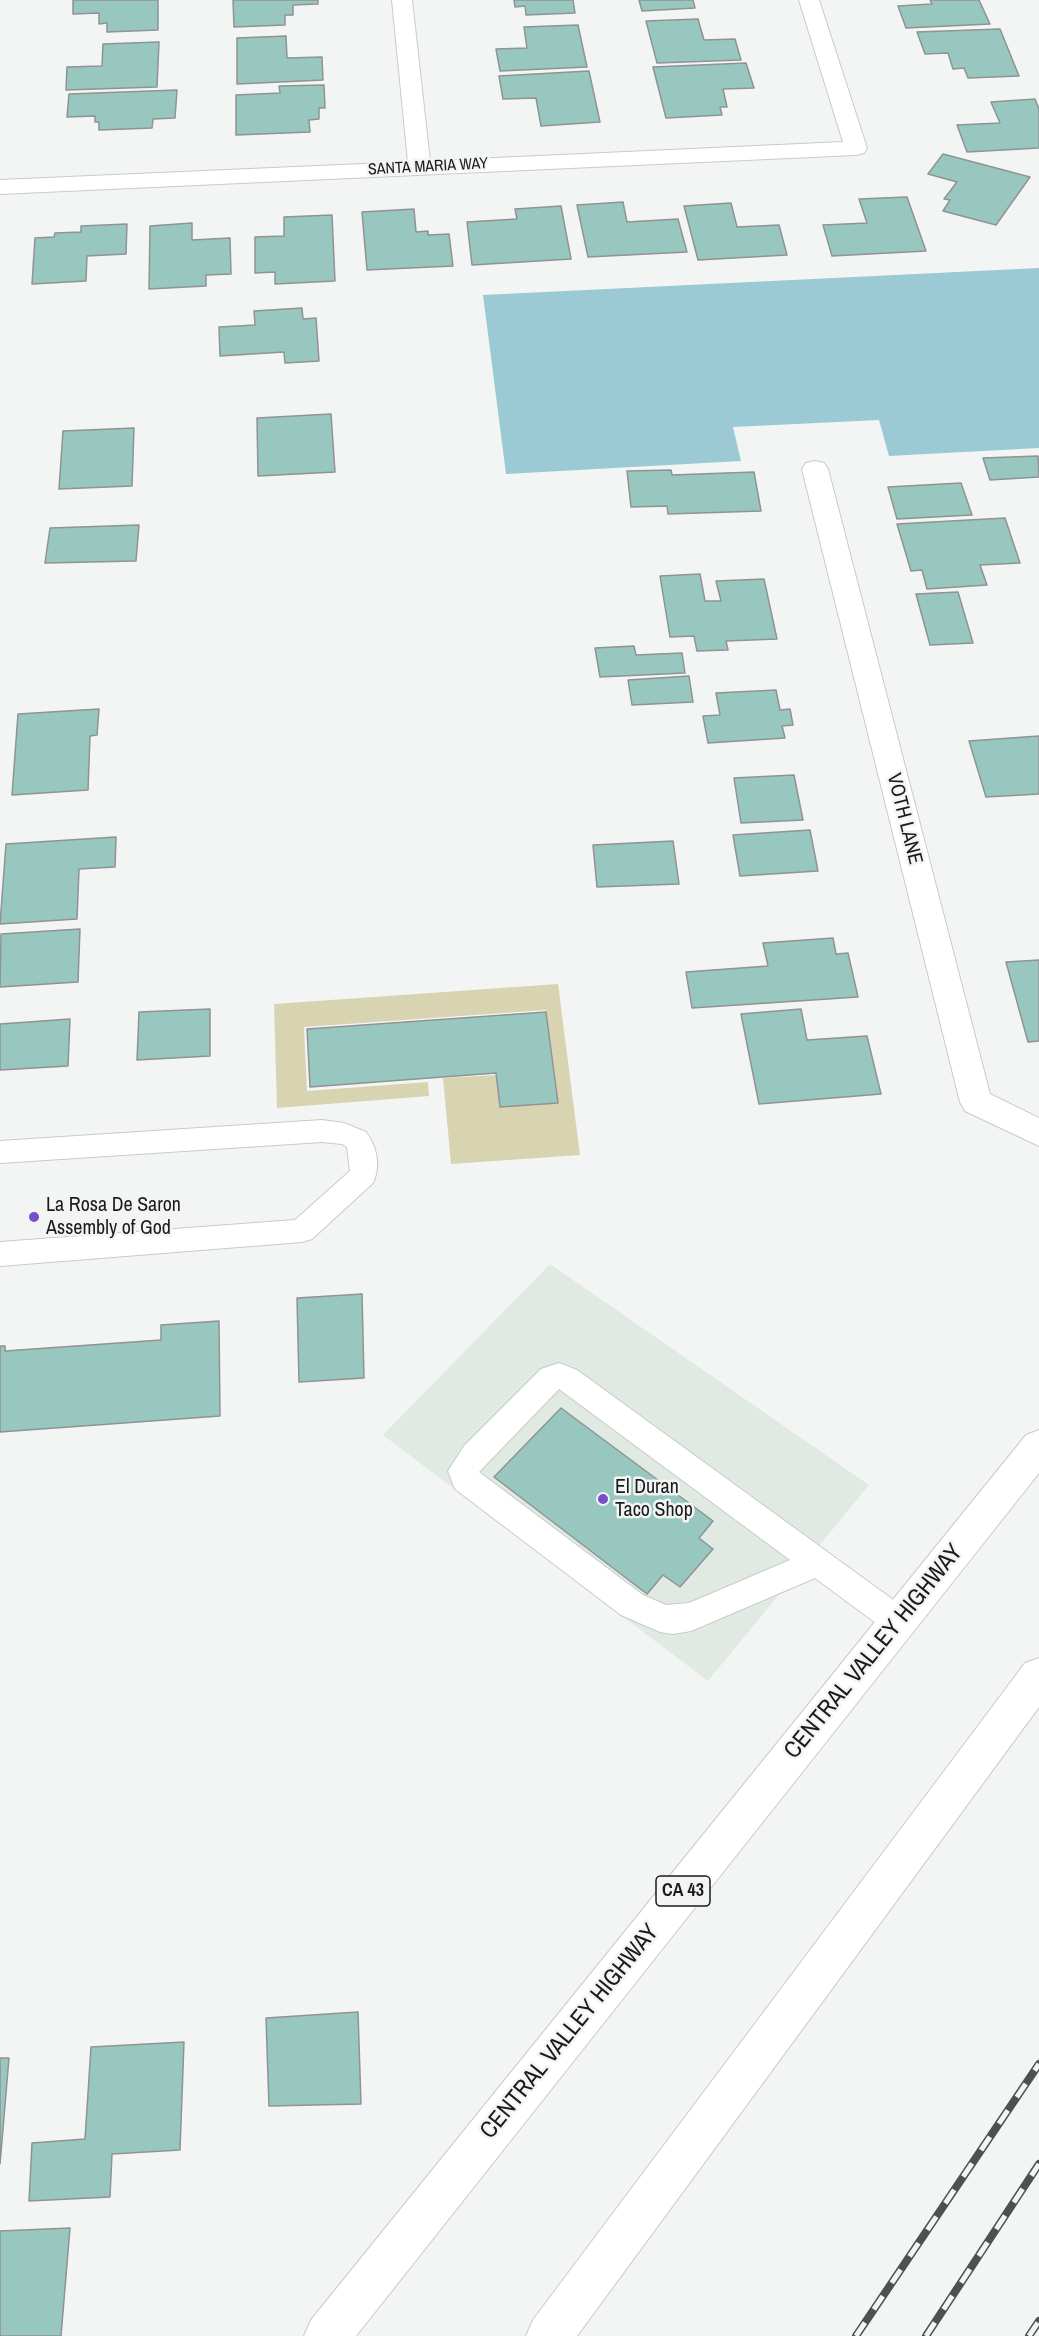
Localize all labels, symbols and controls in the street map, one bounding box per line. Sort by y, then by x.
street label: SANTA MARIA WAY [368,154,488,180]
street label: VOTH LANE [881,771,927,867]
place label: La Rosa De Saron Assembly of God [46,1194,181,1241]
marker: La Rosa De Saron Assembly of God [27,1210,41,1224]
place label: El Duran Taco Shop [615,1476,693,1523]
marker: El Duran Taco Shop [596,1492,610,1506]
street label: CENTRAL VALLEY HIGHWAY [779,1539,969,1765]
road number: CA 43 [656,1876,710,1906]
street label: CENTRAL VALLEY HIGHWAY [475,1919,665,2145]

